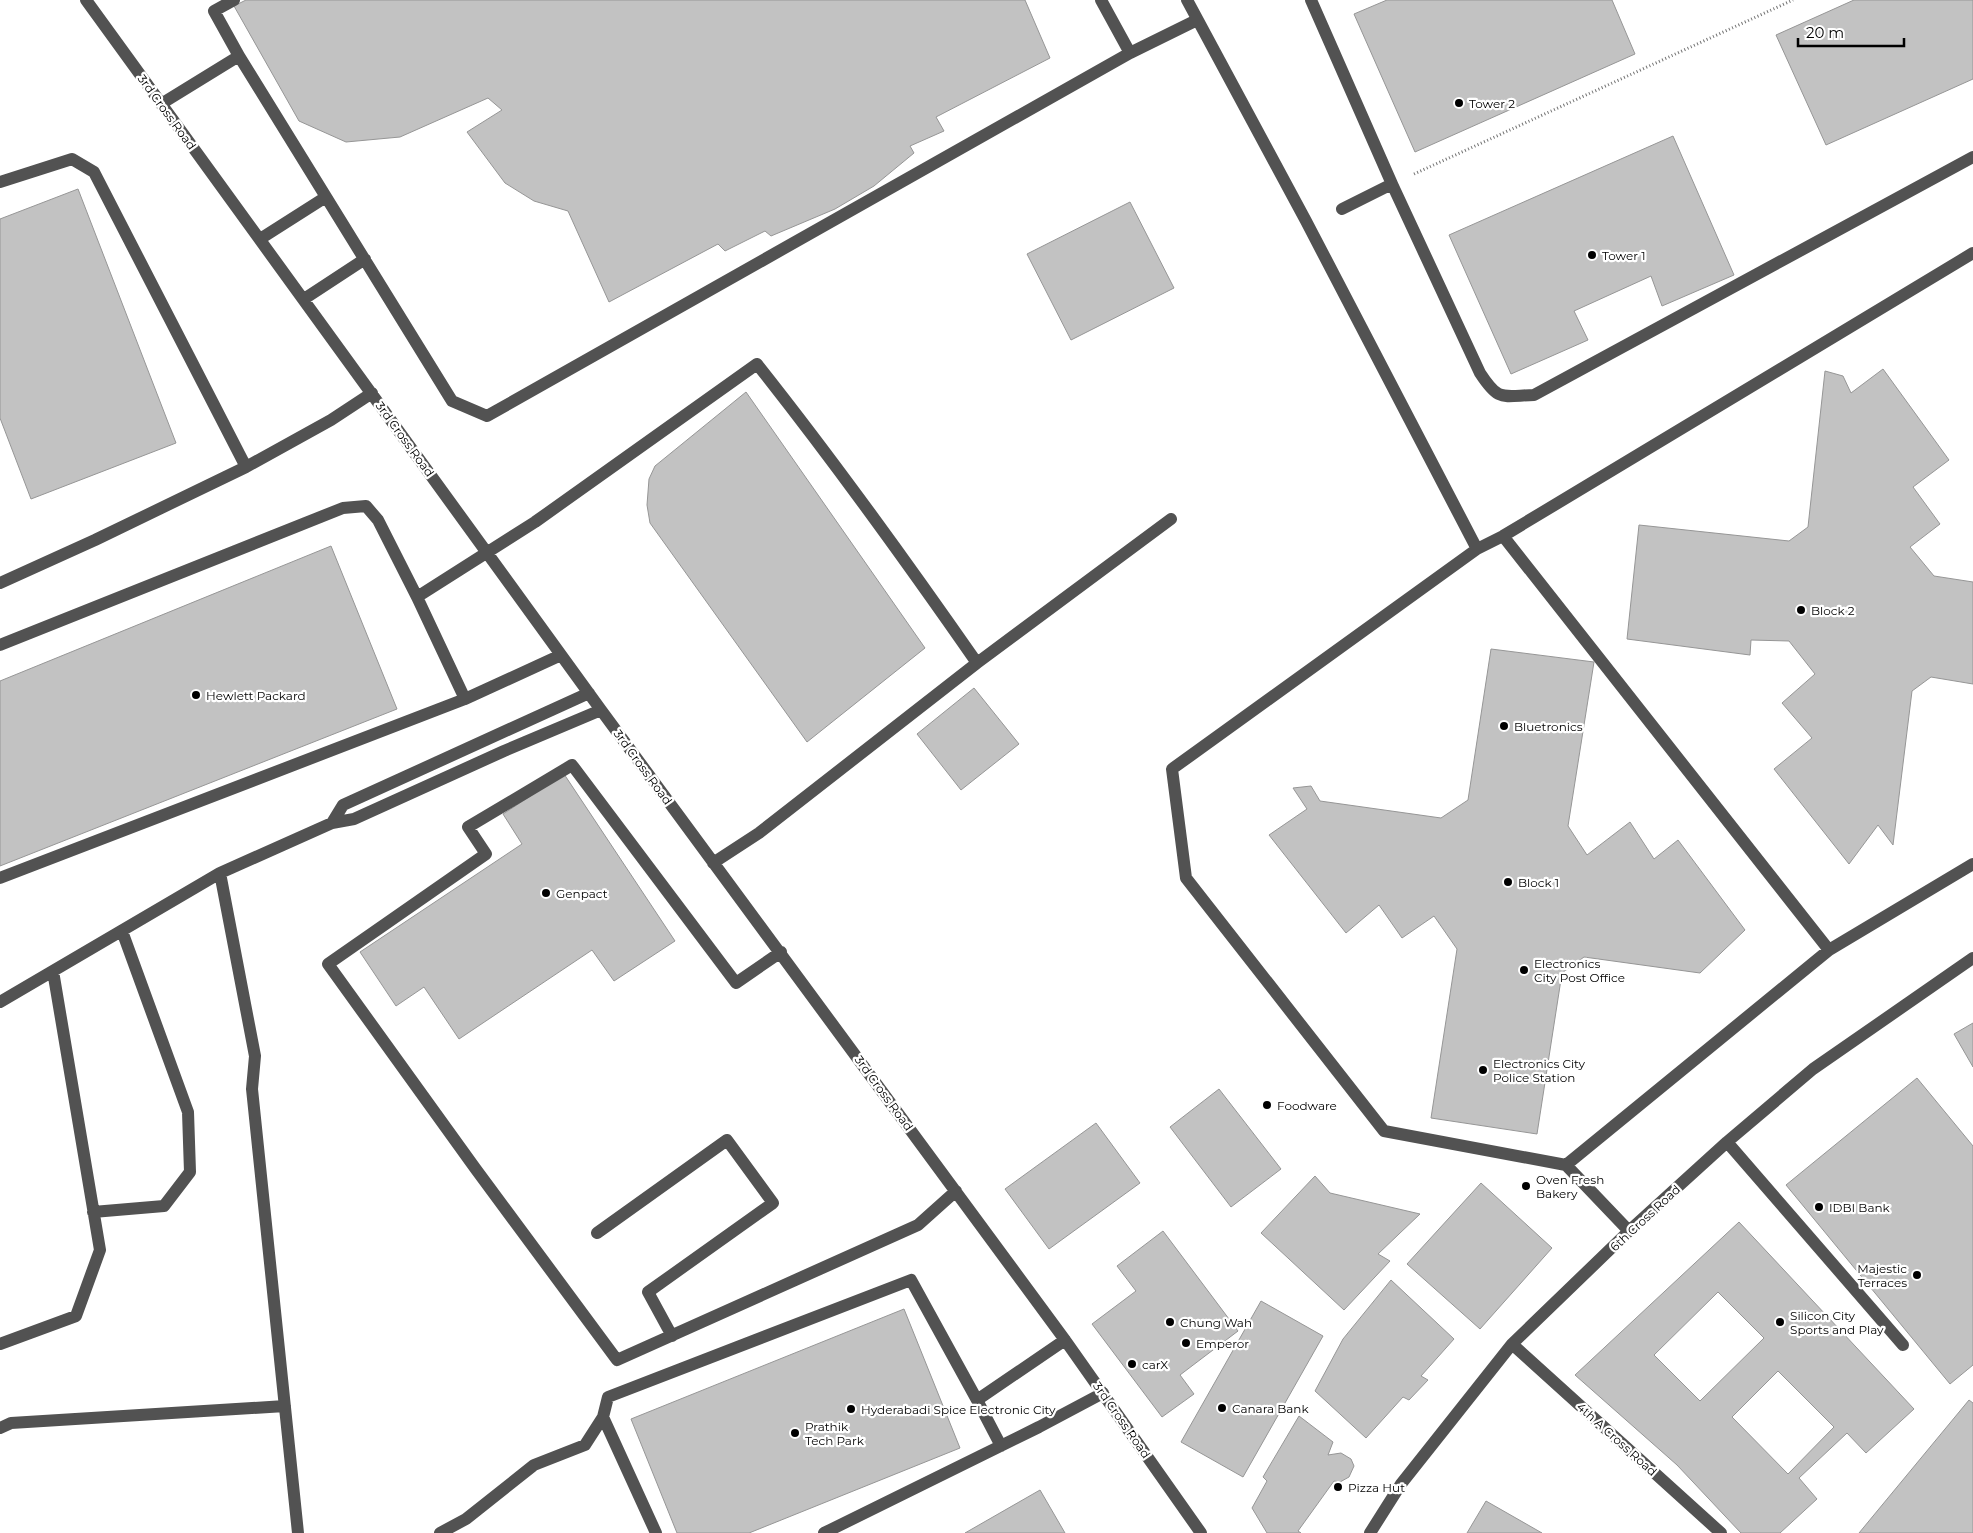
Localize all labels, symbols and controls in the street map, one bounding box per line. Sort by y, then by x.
scale bar [1798,15,1904,47]
text: 20 m [1806,23,1844,42]
street label: 3rd Cross Road [135,71,199,153]
place label: Tower 2 [1469,96,1515,111]
marker: Tower 2 [1453,97,1465,109]
place label: Tower 1 [1602,248,1645,263]
marker: Tower 1 [1586,249,1598,261]
street label: 3rd Cross Road [373,398,437,480]
place label: Block 2 [1811,603,1855,618]
marker: Block 2 [1795,604,1807,616]
place label: Hewlett Packard [206,688,306,703]
marker: Hewlett Packard [190,689,202,701]
place label: Bluetronics [1514,719,1583,734]
marker: Bluetronics [1498,720,1510,732]
street label: 3rd Cross Road [611,726,675,808]
place label: Block 1 [1518,875,1559,890]
marker: Block 1 [1502,876,1514,888]
place label: Genpact [556,886,608,901]
marker: Genpact [540,887,552,899]
place label: Electronics City Post Office [1534,956,1625,985]
marker: Electronics City Post Office [1518,964,1530,976]
street label: 3rd Cross Road [852,1052,916,1134]
place label: Electronics City Police Station [1493,1056,1586,1085]
marker: Electronics City Police Station [1477,1064,1489,1076]
place label: Foodware [1277,1098,1337,1113]
marker: Foodware [1261,1099,1273,1111]
place label: Oven Fresh Bakery [1536,1172,1604,1201]
marker: Oven Fresh Bakery [1520,1180,1532,1192]
street label: 6th Cross Road [1607,1182,1683,1254]
place label: IDBI Bank [1829,1200,1891,1215]
marker: IDBI Bank [1813,1201,1825,1213]
place label: Majestic Terraces [1857,1261,1907,1290]
marker: Majestic Terraces [1911,1269,1923,1281]
place label: Silicon City Sports and Play [1790,1308,1884,1337]
place label: Chung Wah [1180,1315,1252,1330]
marker: Chung Wah [1164,1316,1176,1328]
marker: Silicon City Sports and Play [1774,1316,1786,1328]
place label: Emperor [1196,1336,1249,1351]
marker: Emperor [1180,1337,1192,1349]
place label: carX [1142,1357,1168,1372]
marker: carX [1126,1358,1138,1370]
street label: 3rd Cross Road [1090,1379,1154,1461]
street label: 4th A Cross Road [1574,1399,1660,1479]
place label: Canara Bank [1232,1401,1309,1416]
place label: Hyderabadi Spice Electronic City [861,1402,1056,1417]
marker: Canara Bank [1216,1402,1228,1414]
marker: Hyderabadi Spice Electronic City [845,1403,857,1415]
place label: Prathik Tech Park [805,1419,865,1448]
marker: Prathik Tech Park [789,1427,801,1439]
place label: Pizza Hut [1348,1480,1405,1495]
marker: Pizza Hut [1332,1481,1344,1493]

